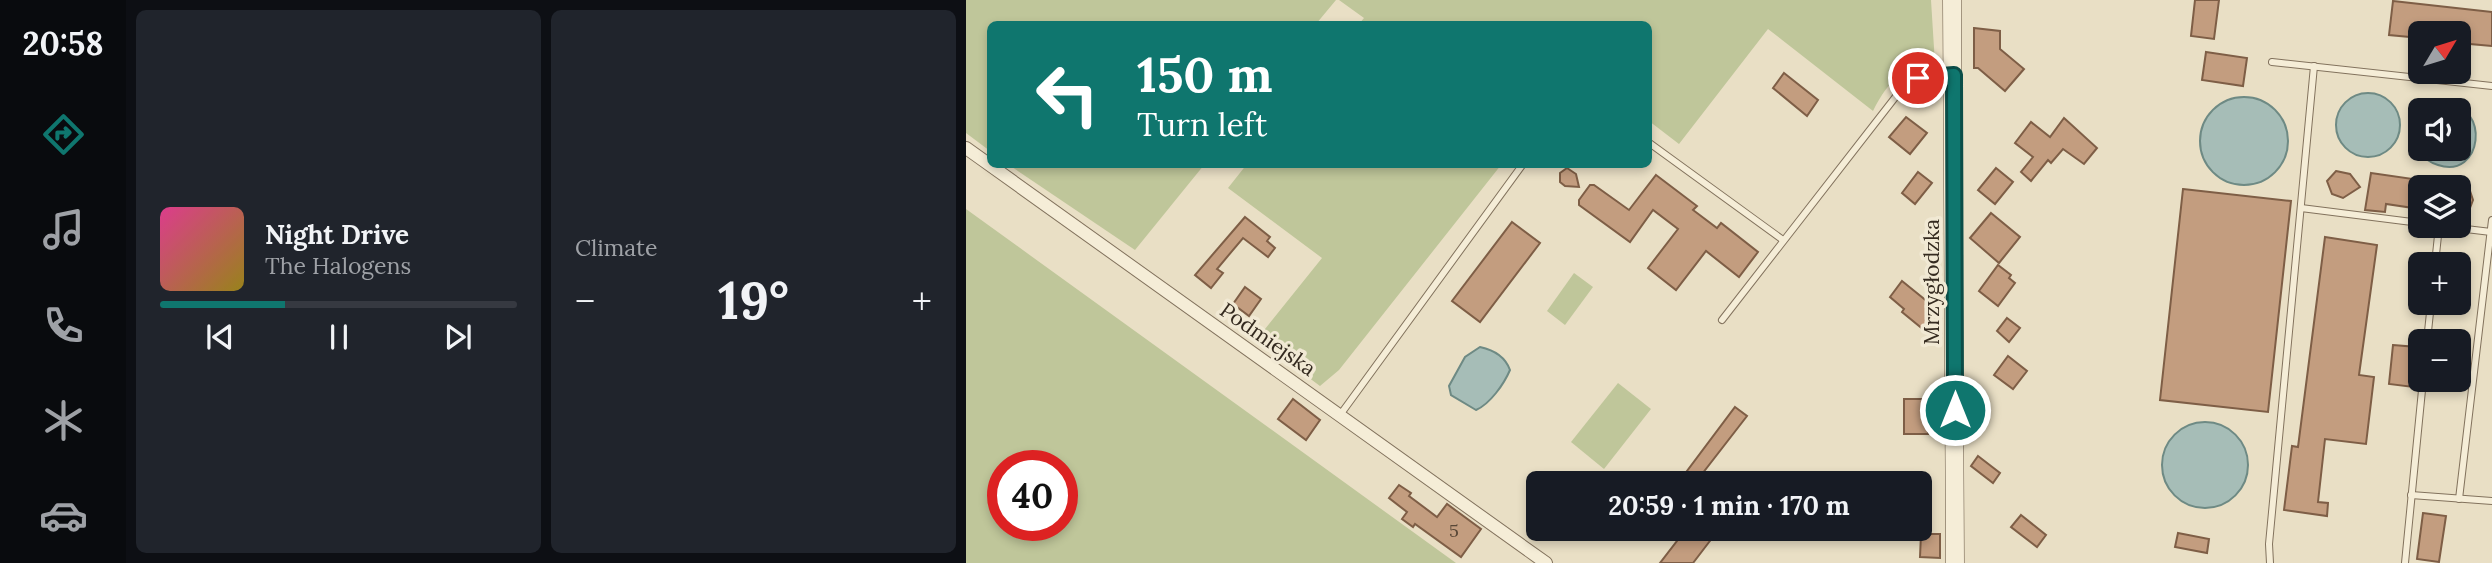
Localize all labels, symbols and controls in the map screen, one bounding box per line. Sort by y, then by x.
north arrow [2408,21,2471,84]
map controls [2408,21,2471,392]
text: 20:58 [23,23,104,64]
text: 150 m [1137,43,1273,105]
pin [1888,48,1948,108]
icon: left [1022,49,1113,140]
icon: arrive [1899,59,1937,97]
button: sound [2408,98,2471,161]
text: Turn left [1137,104,1267,145]
icon: directions [39,110,88,159]
button: layers [2408,175,2471,238]
icon: music [39,205,88,254]
text: Night Drive [265,218,409,251]
street label: Mrzygłodzka [1918,219,1945,345]
text: Climate [575,233,657,262]
text: The Halogens [265,251,411,280]
button: + [2408,252,2471,315]
text: 19° [718,267,789,333]
text: − [575,277,595,325]
text: + [912,277,932,325]
street label: Podmiejska [1215,296,1321,382]
icon: phone [39,301,88,350]
icon: previous [201,318,239,356]
icon: pause [320,318,358,356]
icon: next [439,318,477,356]
button: − [2408,329,2471,392]
position arrow [1918,373,1992,447]
icon: climate [39,396,88,445]
speed limit sign: 40 [987,450,1078,541]
text: 20:59 · 1 min · 170 m [1608,489,1850,522]
icon: car [39,491,88,540]
house number: 5 [1449,519,1459,542]

